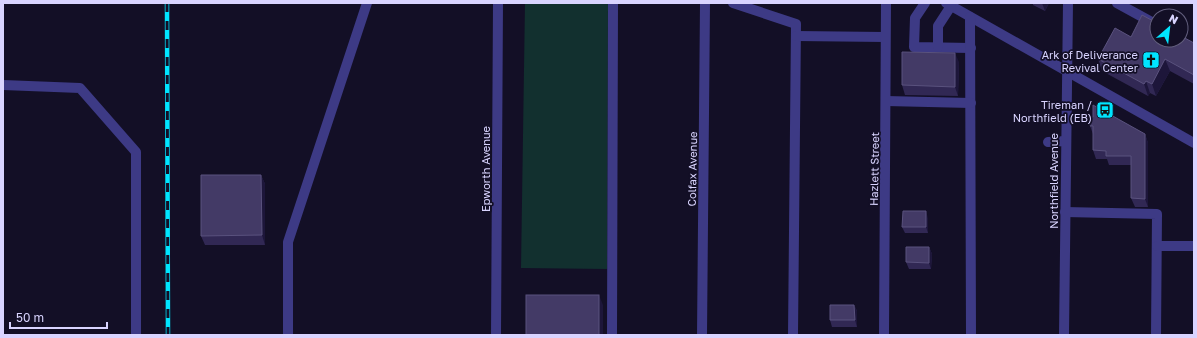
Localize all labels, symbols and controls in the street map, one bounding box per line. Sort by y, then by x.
north arrow [1149,8,1189,48]
text: N [1167,11,1181,26]
place label: Ark of Deliverance Revival Center [1042,48,1139,74]
church icon: Ark of Deliverance Revival Center [1141,50,1161,70]
place label: Tireman / Northfield (EB) [1013,98,1092,124]
bus stop icon: Tireman / Northfield (EB) [1095,100,1115,120]
street label: Epworth Avenue [479,126,492,212]
street label: Colfax Avenue [685,131,699,207]
street label: Hazlett Street [867,132,881,206]
street label: Northfield Avenue [1047,133,1060,229]
scale bar [10,304,107,330]
text: 50 m [16,310,44,325]

